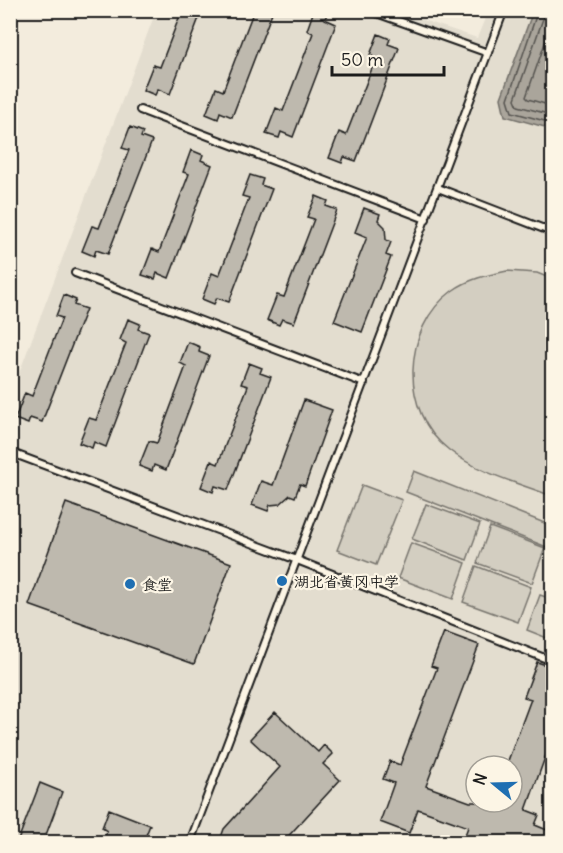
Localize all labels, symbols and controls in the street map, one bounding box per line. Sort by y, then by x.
scale bar [332,39,444,77]
text: 50 m [341,48,383,71]
place label: 湖北省黄冈中学 [294,572,399,591]
marker: 湖北省黄冈中学 [275,574,289,588]
place label: 食堂 [142,575,172,594]
marker: 食堂 [123,577,137,591]
north arrow [464,754,524,814]
text: N [469,771,491,788]

